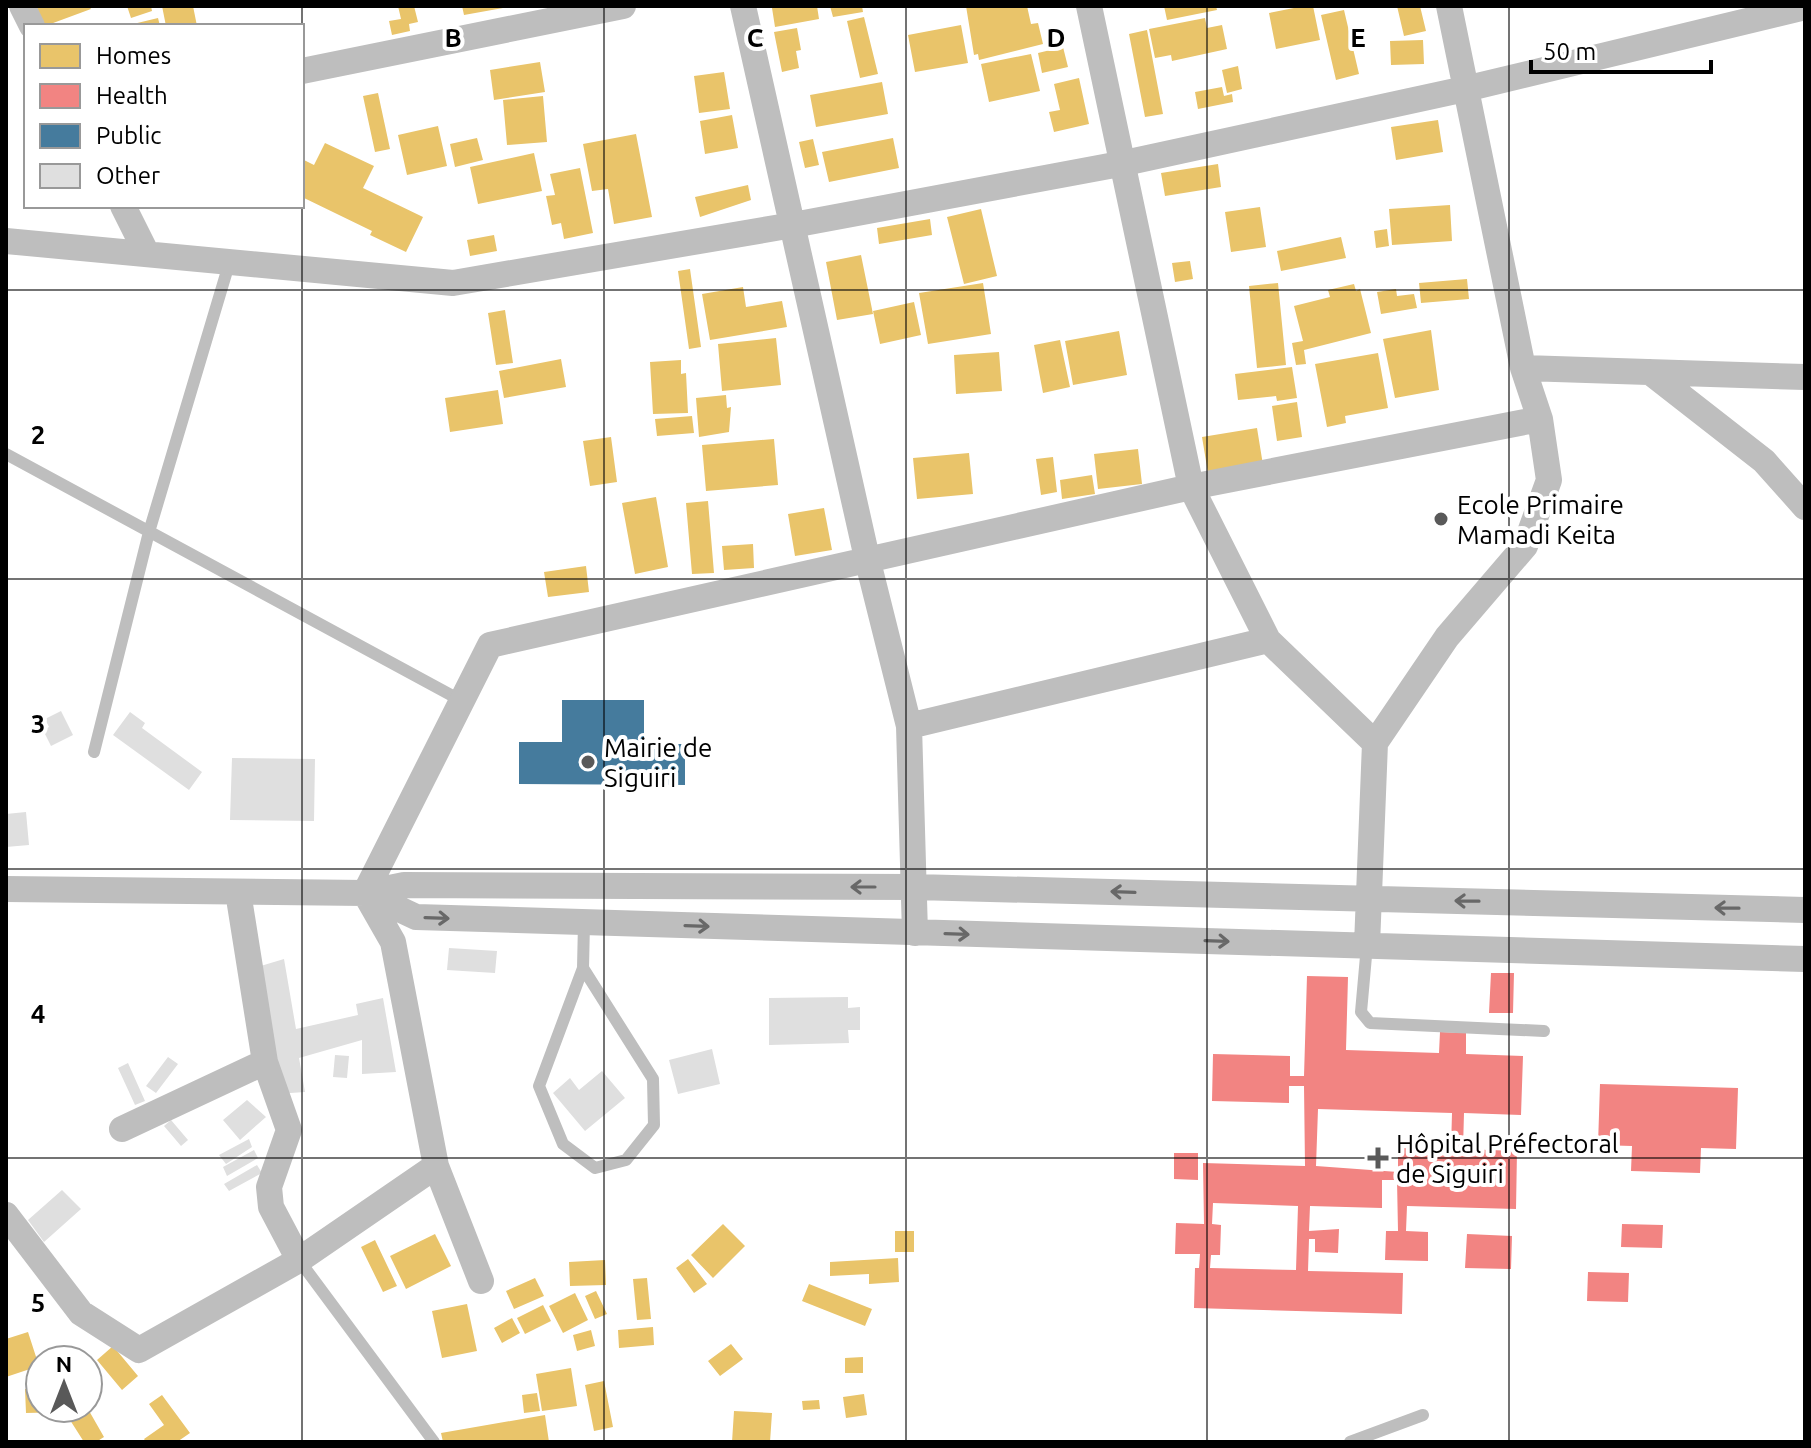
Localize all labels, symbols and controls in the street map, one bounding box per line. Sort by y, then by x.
text: B [444,23,462,52]
text: C [747,23,764,52]
text: D [1047,23,1065,52]
text: E [1350,23,1366,52]
legend [24,24,304,208]
scale bar [1531,24,1711,74]
text: 50 m [1543,38,1596,65]
text: Homes [96,42,171,69]
text: Health [96,82,168,109]
text: Public [96,122,161,149]
text: Other [96,162,160,189]
text: 2 [31,420,45,449]
place label: Ecole Primaire Mamadi Keita [1457,490,1624,549]
marker: Ecole Primaire Mamadi Keita [1432,510,1450,528]
text: 3 [31,709,45,738]
place label: Mairie de Siguiri [604,733,712,792]
marker: Mairie de Siguiri [579,753,597,771]
one-way arrow [850,879,877,895]
one-way arrow [1110,885,1137,900]
one-way arrow [1454,894,1481,909]
one-way arrow [1714,900,1741,916]
one-way arrow [423,911,450,926]
one-way arrow [683,919,710,934]
one-way arrow [943,927,970,942]
one-way arrow [1203,934,1230,949]
text: 4 [31,999,45,1028]
place label: Hôpital Préfectoral de Siguiri [1396,1129,1619,1188]
marker: Hôpital Préfectoral de Siguiri [1367,1147,1389,1169]
text: 5 [31,1288,45,1317]
north arrow [24,1344,104,1424]
text: N [56,1351,72,1376]

